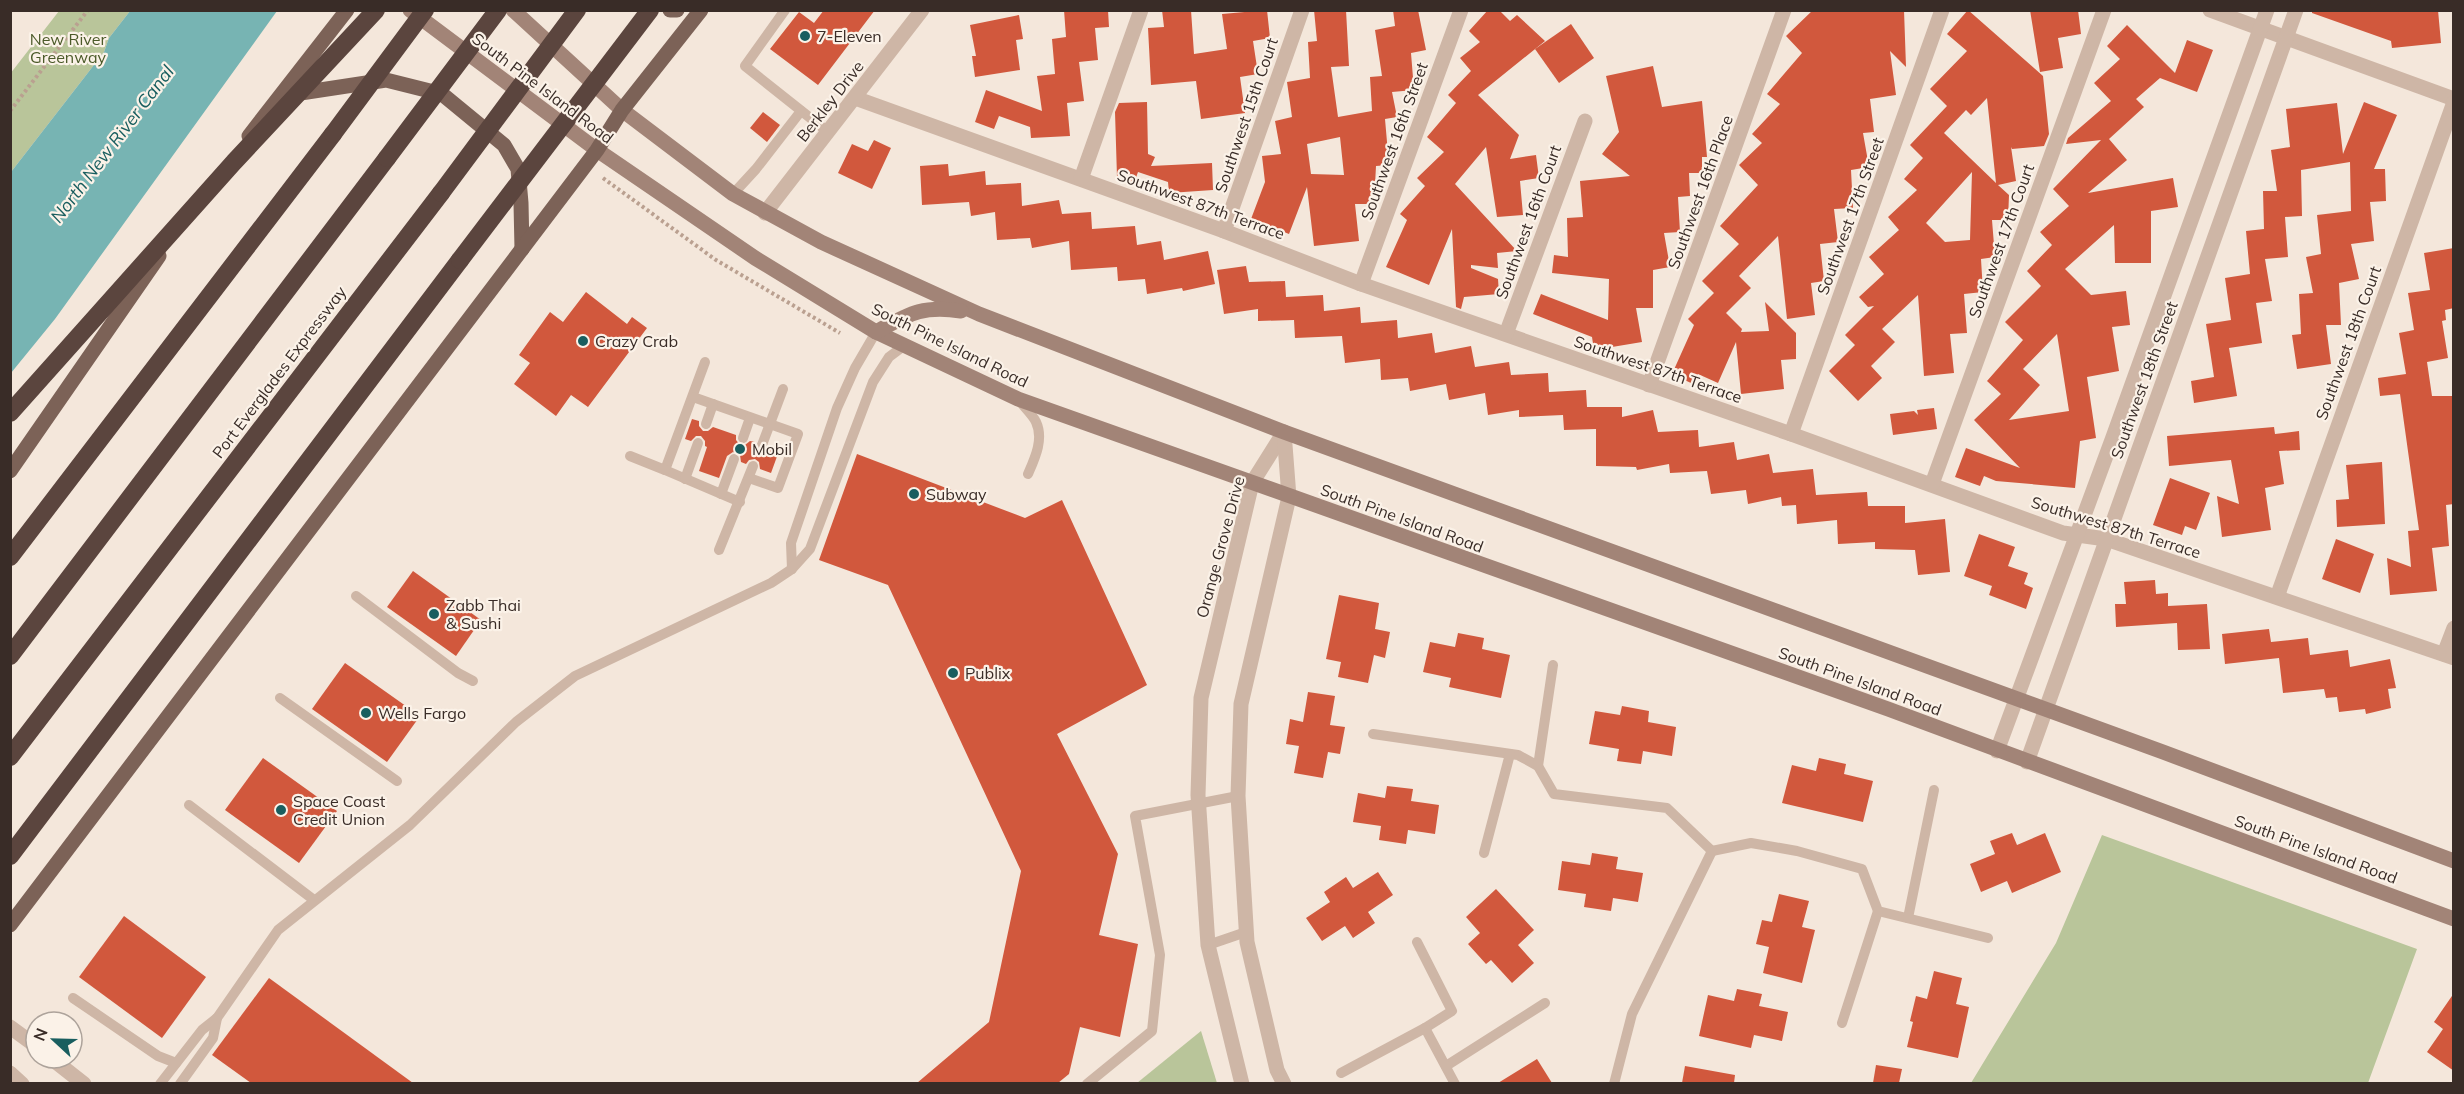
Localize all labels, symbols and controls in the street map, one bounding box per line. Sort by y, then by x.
place label: 7-Eleven [817,26,882,46]
street label: South Pine Island Road [468,28,618,148]
park label: New River Greenway [30,29,106,67]
marker: 7-Eleven [798,29,812,43]
street label: Southwest 15th Court [1210,35,1282,195]
street label: Berkley Drive [792,56,868,146]
street label: Southwest 16th Street [1356,59,1432,222]
water label: North New River Canal [45,60,179,227]
street label: Southwest 16th Place [1663,112,1737,272]
street label: Southwest 17th Street [1812,134,1888,297]
street label: Southwest 16th Court [1491,142,1565,302]
street label: Southwest 17th Court [1964,161,2038,321]
street label: Southwest 87th Terrace [1115,164,1287,244]
street label: Southwest 18th Court [2311,263,2385,423]
street label: Port Everglades Expressway [208,282,351,462]
street label: South Pine Island Road [868,298,1032,392]
street label: Southwest 18th Street [2106,298,2182,461]
place label: Crazy Crab [595,331,678,351]
street label: Southwest 87th Terrace [1571,331,1745,407]
marker: Crazy Crab [576,334,590,348]
place label: Mobil [752,439,792,459]
marker: Mobil [733,442,747,456]
street label: Orange Grove Drive [1191,474,1249,620]
street label: South Pine Island Road [1318,479,1486,557]
place label: Subway [926,484,987,504]
marker: Subway [907,487,921,501]
street label: Southwest 87th Terrace [2029,492,2203,562]
place label: Zabb Thai & Sushi [446,595,521,633]
marker: Zabb Thai & Sushi [427,607,441,621]
street label: South Pine Island Road [1776,642,1944,720]
place label: Publix [965,663,1011,683]
marker: Publix [946,666,960,680]
place label: Wells Fargo [378,703,466,723]
marker: Wells Fargo [359,706,373,720]
place label: Space Coast Credit Union [293,791,386,829]
marker: Space Coast Credit Union [274,803,288,817]
street label: South Pine Island Road [2232,810,2400,888]
north arrow [24,1010,84,1070]
text: N [29,1025,52,1044]

